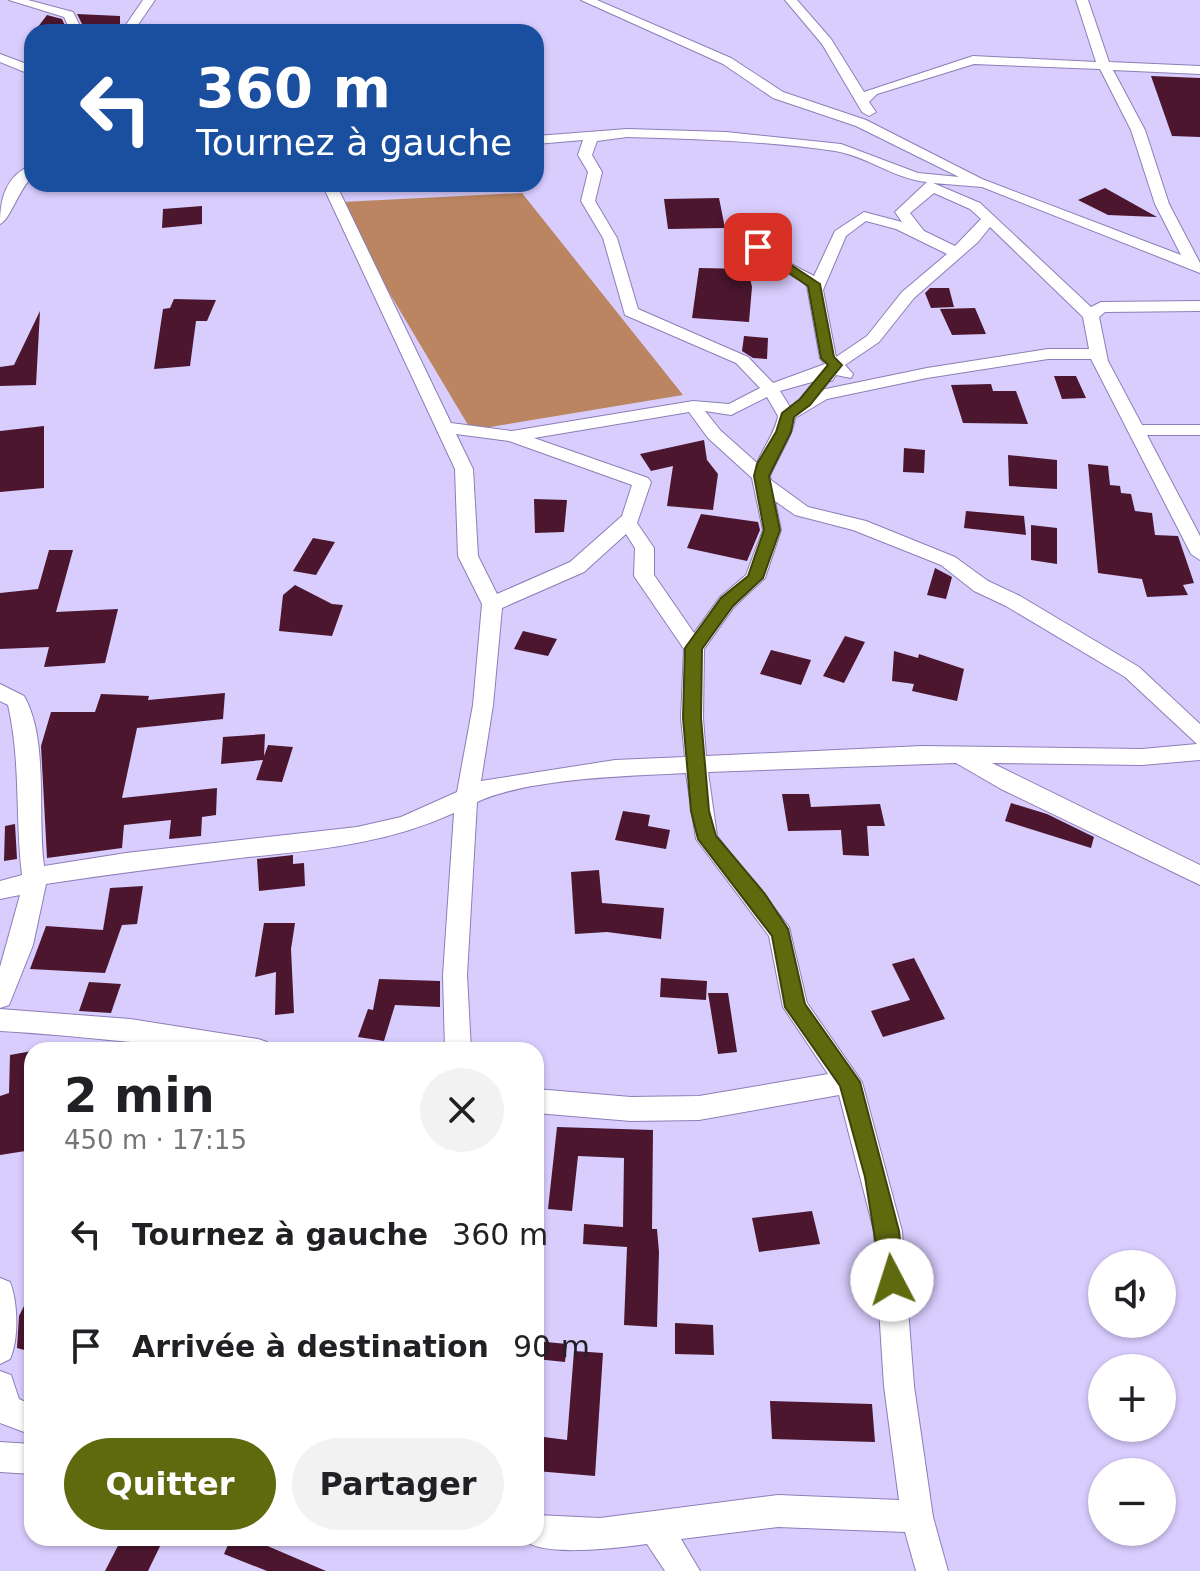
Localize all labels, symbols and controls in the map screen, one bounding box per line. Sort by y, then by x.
text: 360 m [196,55,391,120]
icon: left [64,56,168,160]
text: Tournez à gauche [196,122,512,163]
pin [724,213,792,281]
icon: arrive [736,225,780,269]
text: 2 min [64,1067,215,1123]
button: close [420,1068,504,1152]
text: 450 m · 17:15 [64,1125,247,1155]
icon: left [64,1212,108,1256]
text: Tournez à gauche [132,1217,428,1252]
text: 360 m [452,1217,548,1252]
position arrow [850,1238,934,1322]
map controls [1088,1250,1176,1546]
button: sound [1088,1250,1176,1338]
icon: arrive [64,1324,108,1368]
text: Arrivée à destination [132,1329,489,1364]
text: 90 m [513,1329,590,1364]
button: + [1088,1354,1176,1442]
button: Quitter [64,1438,276,1530]
button: Partager [292,1438,504,1530]
button: − [1088,1458,1176,1546]

